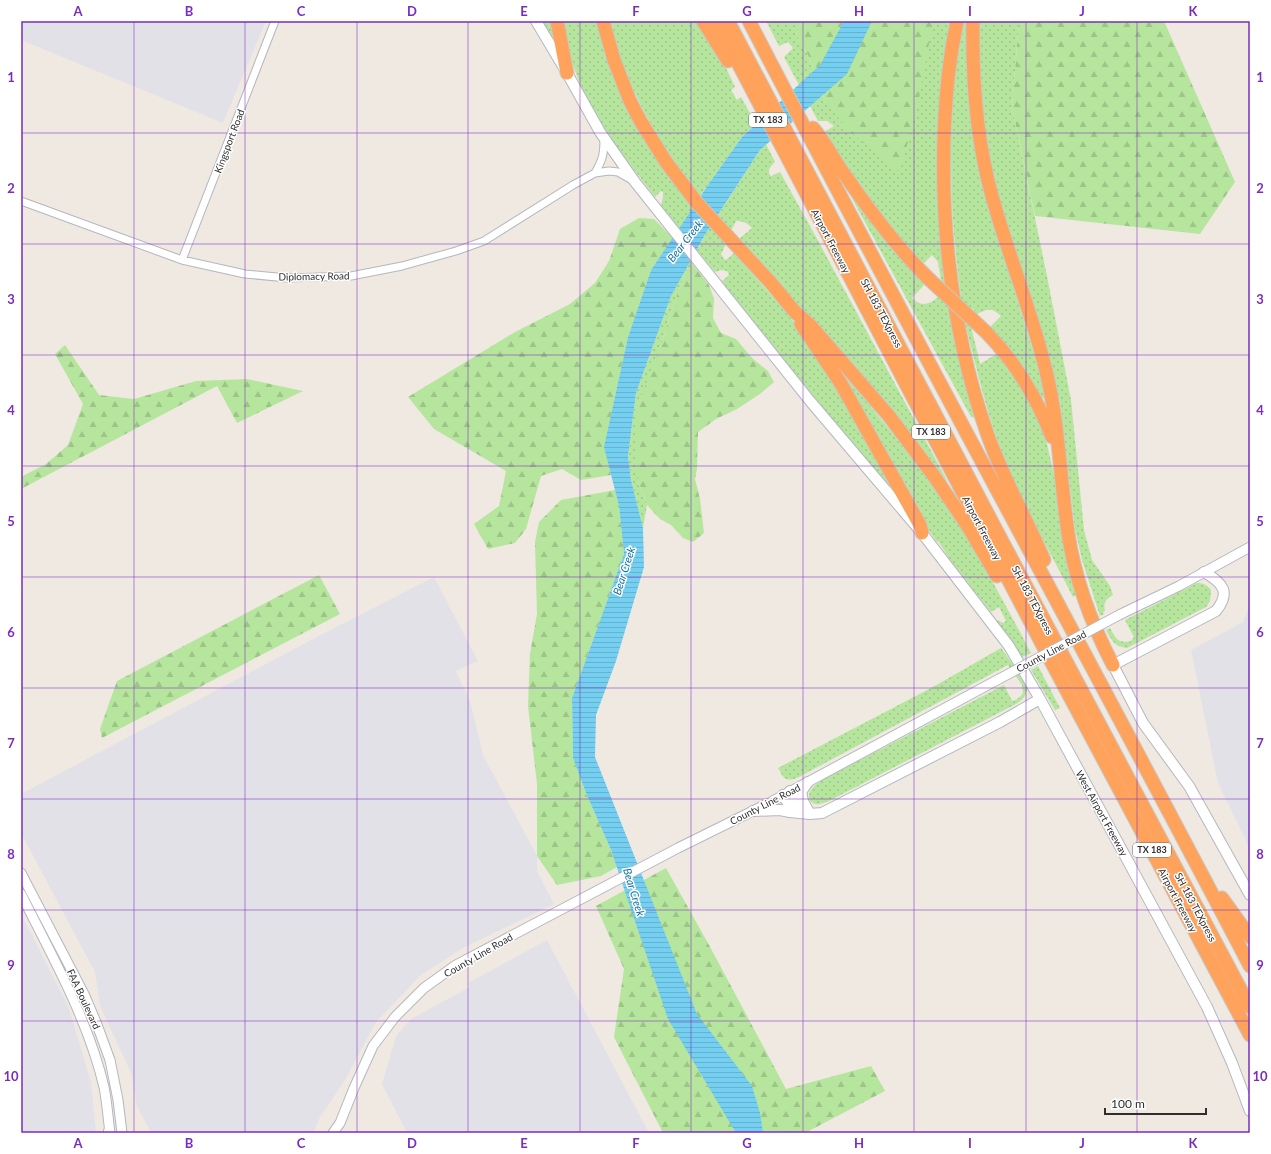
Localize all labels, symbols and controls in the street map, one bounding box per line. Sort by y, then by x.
text: A [72,3,83,19]
text: B [185,3,194,19]
text: C [297,3,306,19]
text: D [407,3,417,19]
text: E [520,3,528,19]
text: F [632,3,640,19]
text: G [742,3,752,19]
text: H [854,3,864,19]
text: I [968,3,972,19]
text: J [1079,3,1085,19]
text: K [1189,3,1199,19]
text: 1 [7,69,15,85]
text: 1 [1256,69,1264,85]
street label: Kingsport Road [211,107,247,175]
road number: TX 183 [749,113,787,127]
text: 2 [7,180,15,196]
text: 2 [1256,180,1264,196]
street label: Airport Freeway [809,207,853,276]
water label: Bear Creek [664,217,705,264]
street label: Diplomacy Road [278,269,350,283]
street label: SH 183 TEXpress [859,276,905,350]
text: 3 [7,291,15,307]
text: 3 [1256,291,1264,307]
text: 4 [7,402,15,418]
text: 4 [1256,402,1264,418]
road number: TX 183 [912,425,950,439]
street label: Airport Freeway [960,494,1004,563]
text: 5 [7,513,15,529]
text: 5 [1256,513,1264,529]
water label: Bear Creek [610,544,638,596]
street label: SH 183 TEXpress [1010,563,1056,637]
text: 6 [7,624,15,640]
text: 6 [1256,624,1264,640]
street label: County Line Road [1014,628,1088,674]
text: 7 [7,735,15,751]
text: 7 [1256,735,1264,751]
street label: West Airport Freeway [1073,768,1131,859]
street label: County Line Road [728,781,802,827]
road number: TX 183 [1133,843,1171,857]
text: 8 [7,846,15,862]
text: 8 [1256,846,1264,862]
water label: Bear Creek [621,866,648,918]
street label: Airport Freeway [1156,866,1200,935]
street label: SH 183 TEXpress [1173,870,1219,944]
street label: County Line Road [441,930,515,980]
text: 9 [7,957,15,973]
text: 9 [1256,957,1264,973]
street label: FAA Boulevard [65,967,103,1031]
text: 10 [3,1068,19,1084]
text: 10 [1252,1068,1268,1084]
scale bar [1105,1090,1206,1116]
text: 100 m [1111,1096,1145,1111]
text: A [72,1135,83,1151]
text: B [185,1135,194,1151]
text: C [297,1135,306,1151]
text: D [407,1135,417,1151]
text: E [520,1135,528,1151]
text: F [632,1135,640,1151]
text: G [742,1135,752,1151]
text: H [854,1135,864,1151]
text: I [968,1135,972,1151]
text: J [1079,1135,1085,1151]
text: K [1189,1135,1199,1151]

